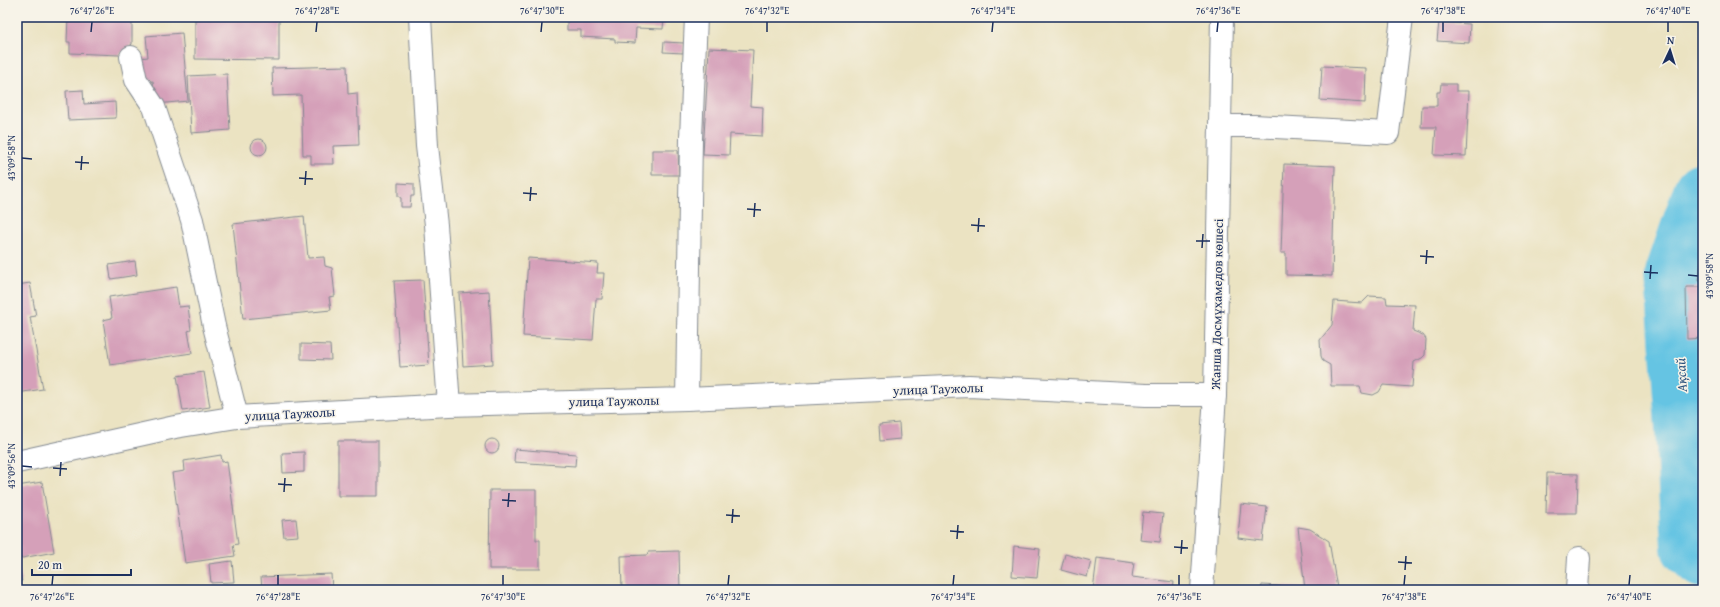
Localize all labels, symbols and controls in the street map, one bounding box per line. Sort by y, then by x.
text: 76°47'26"E [70,3,114,18]
text: 76°47'28"E [295,3,339,18]
text: 76°47'30"E [520,3,564,18]
text: 76°47'32"E [745,3,789,18]
text: 76°47'34"E [971,3,1015,18]
text: 76°47'36"E [1196,3,1240,18]
text: 76°47'38"E [1421,3,1465,18]
text: 76°47'40"E [1646,3,1690,18]
north arrow [1650,30,1690,70]
text: N [1666,32,1676,48]
text: 43°09'58"N [4,135,19,181]
street label: Жанша Досмұхамедов көшесі [1206,218,1228,391]
text: 43°09'58"N [1702,253,1717,299]
water label: Ақсай [1670,357,1692,394]
street label: улица Таужолы [891,378,984,400]
street label: улица Таужолы [568,391,659,411]
street label: улица Таужолы [243,402,336,426]
text: 43°09'56"N [4,443,19,489]
scale bar [32,551,131,577]
text: 20 m [38,556,62,573]
text: 76°47'26"E [30,589,74,604]
text: 76°47'28"E [256,589,300,604]
text: 76°47'30"E [481,589,525,604]
text: 76°47'32"E [706,589,750,604]
text: 76°47'34"E [931,589,975,604]
text: 76°47'36"E [1157,589,1201,604]
text: 76°47'38"E [1382,589,1426,604]
text: 76°47'40"E [1607,589,1651,604]

